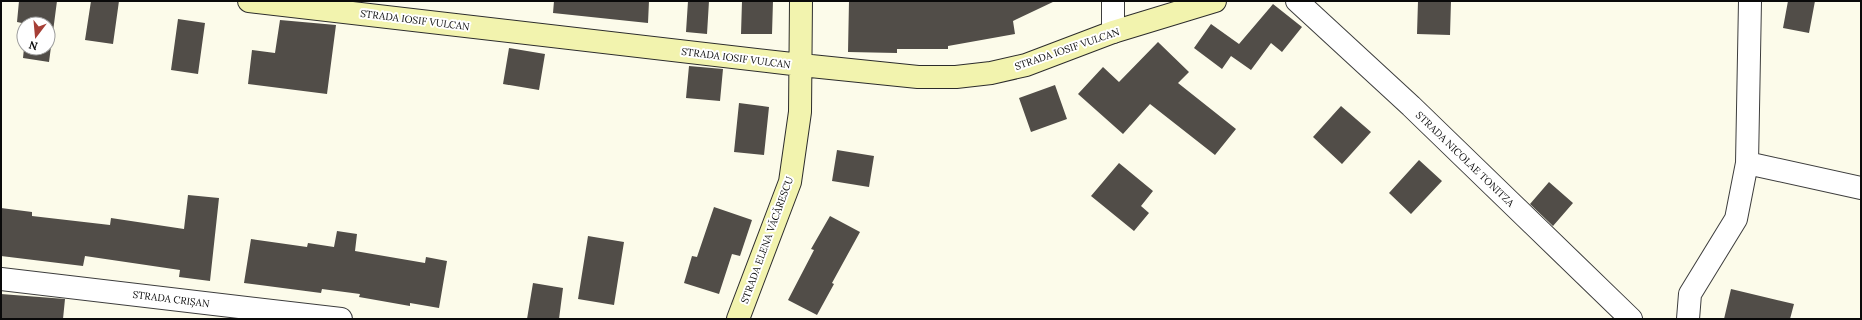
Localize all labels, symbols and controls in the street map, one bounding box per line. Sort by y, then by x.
street label: STRADA IOSIF VULCAN [360,7,471,33]
north arrow [16,16,56,56]
street label: STRADA IOSIF VULCAN [1013,25,1121,73]
text: N [27,38,39,54]
street label: STRADA IOSIF VULCAN [681,45,792,71]
street label: STRADA NICOLAE TONITZA [1413,108,1518,210]
street label: STRADA ELENA VĂCĂRESCU [738,174,796,305]
street label: STRADA CRIȘAN [132,288,211,310]

